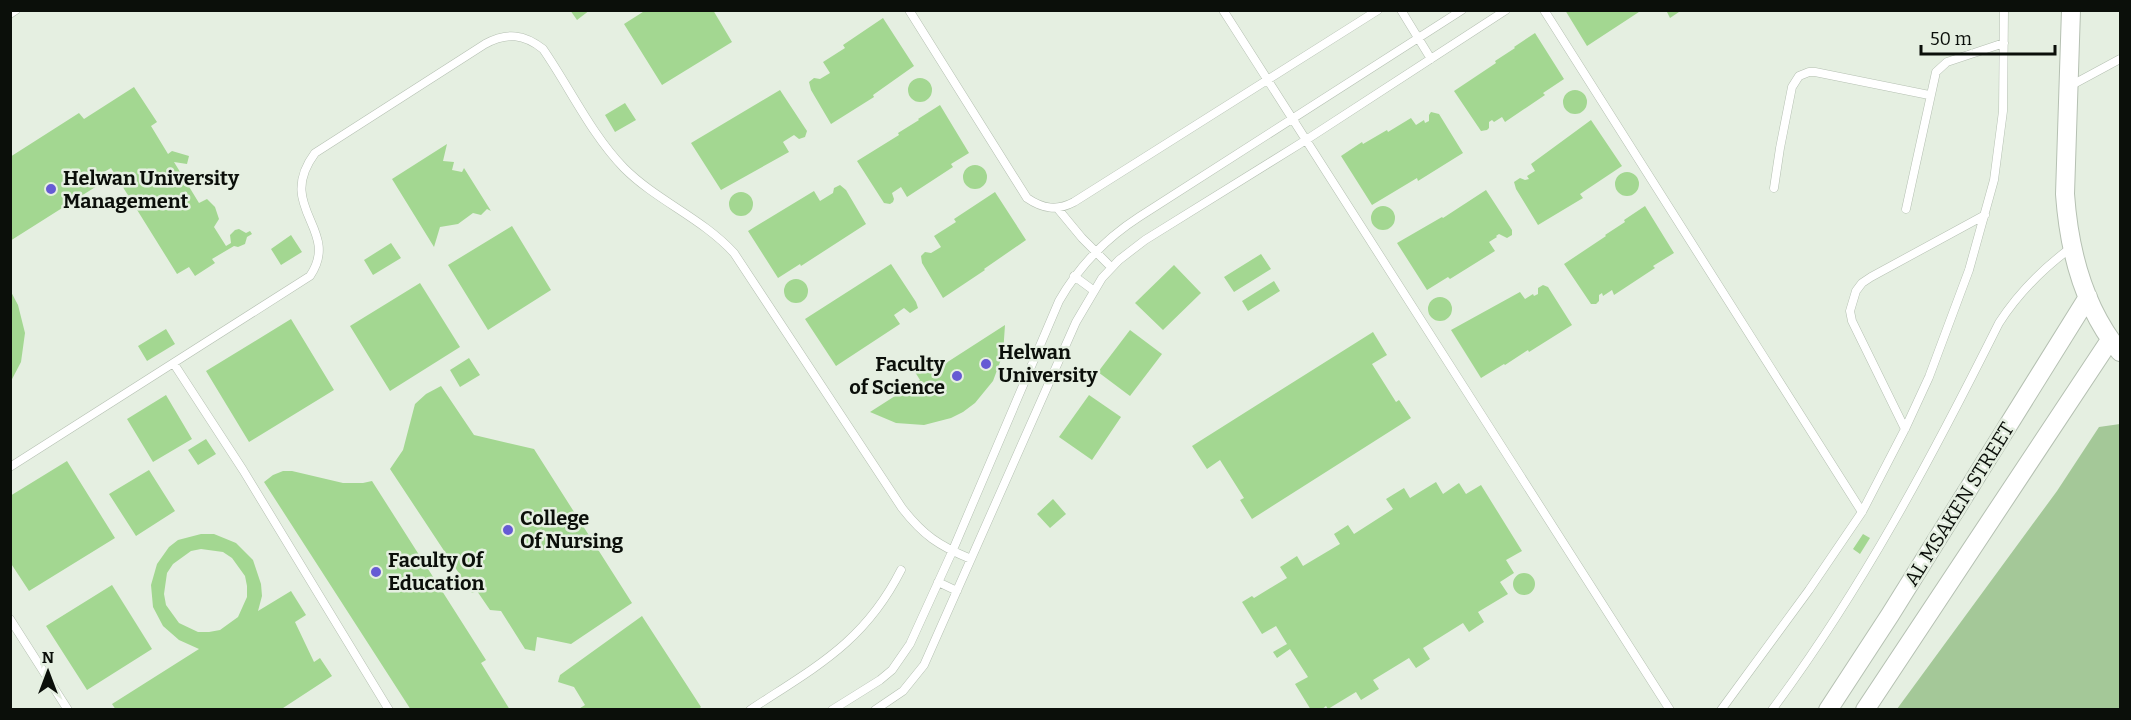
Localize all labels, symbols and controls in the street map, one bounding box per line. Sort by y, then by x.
scale bar [1921,18,2054,56]
text: 50 m [1930,28,1972,50]
place label: Helwan University Management [63,166,240,213]
marker: Helwan University Management [44,182,58,196]
place label: Helwan University [998,340,1099,387]
place label: Faculty of Science [849,352,946,399]
marker: Helwan University [979,357,993,371]
marker: Faculty of Science [950,369,964,383]
street label: AL MSAKEN STREET [1899,418,2019,590]
place label: College Of Nursing [520,506,624,553]
marker: College Of Nursing [501,523,515,537]
place label: Faculty Of Education [388,548,485,595]
marker: Faculty Of Education [369,565,383,579]
north arrow [18,642,78,702]
text: N [42,648,54,667]

